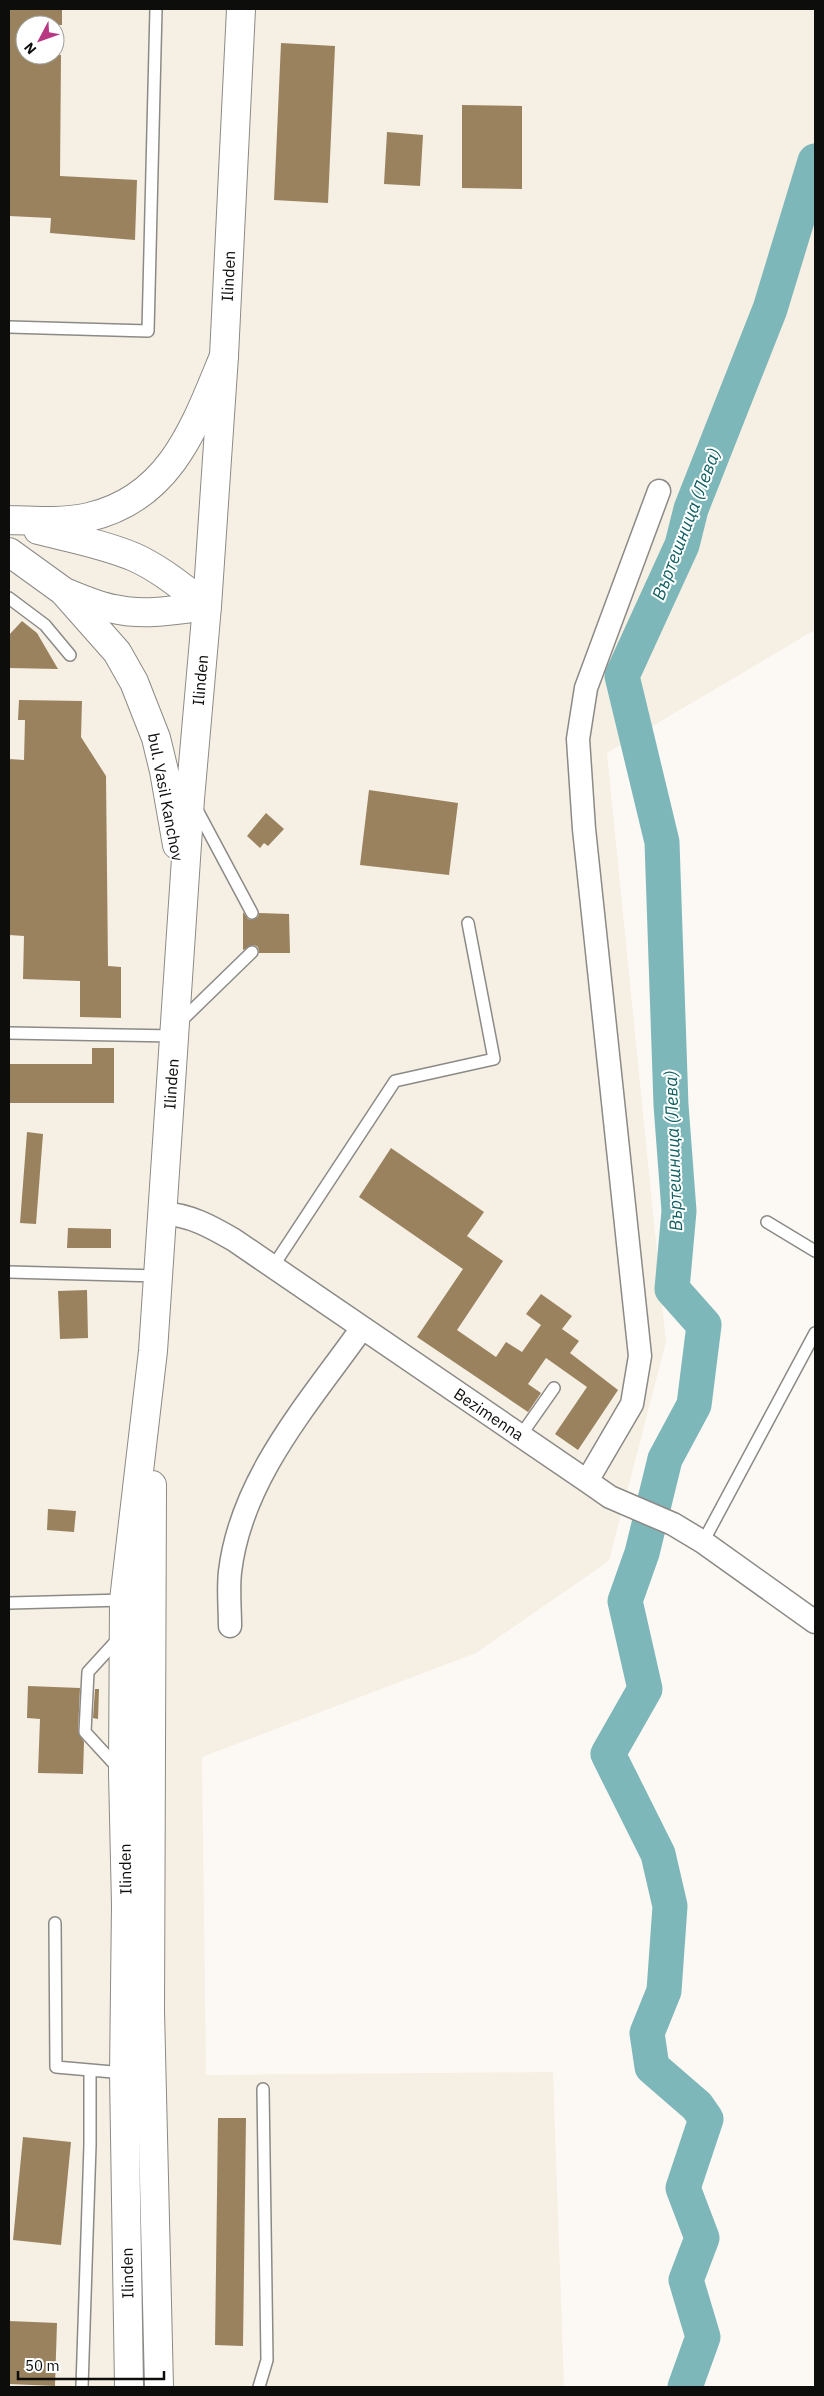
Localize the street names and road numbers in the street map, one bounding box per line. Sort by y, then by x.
street label: Ilinden [217,250,239,302]
street label: Ilinden [188,654,212,706]
street label: bul. Vasil Kanchov [144,731,188,863]
street label: Ilinden [159,1058,183,1110]
street label: Bezimenna [450,1383,528,1445]
street label: Ilinden [115,1843,135,1895]
street label: Ilinden [117,2247,137,2299]

